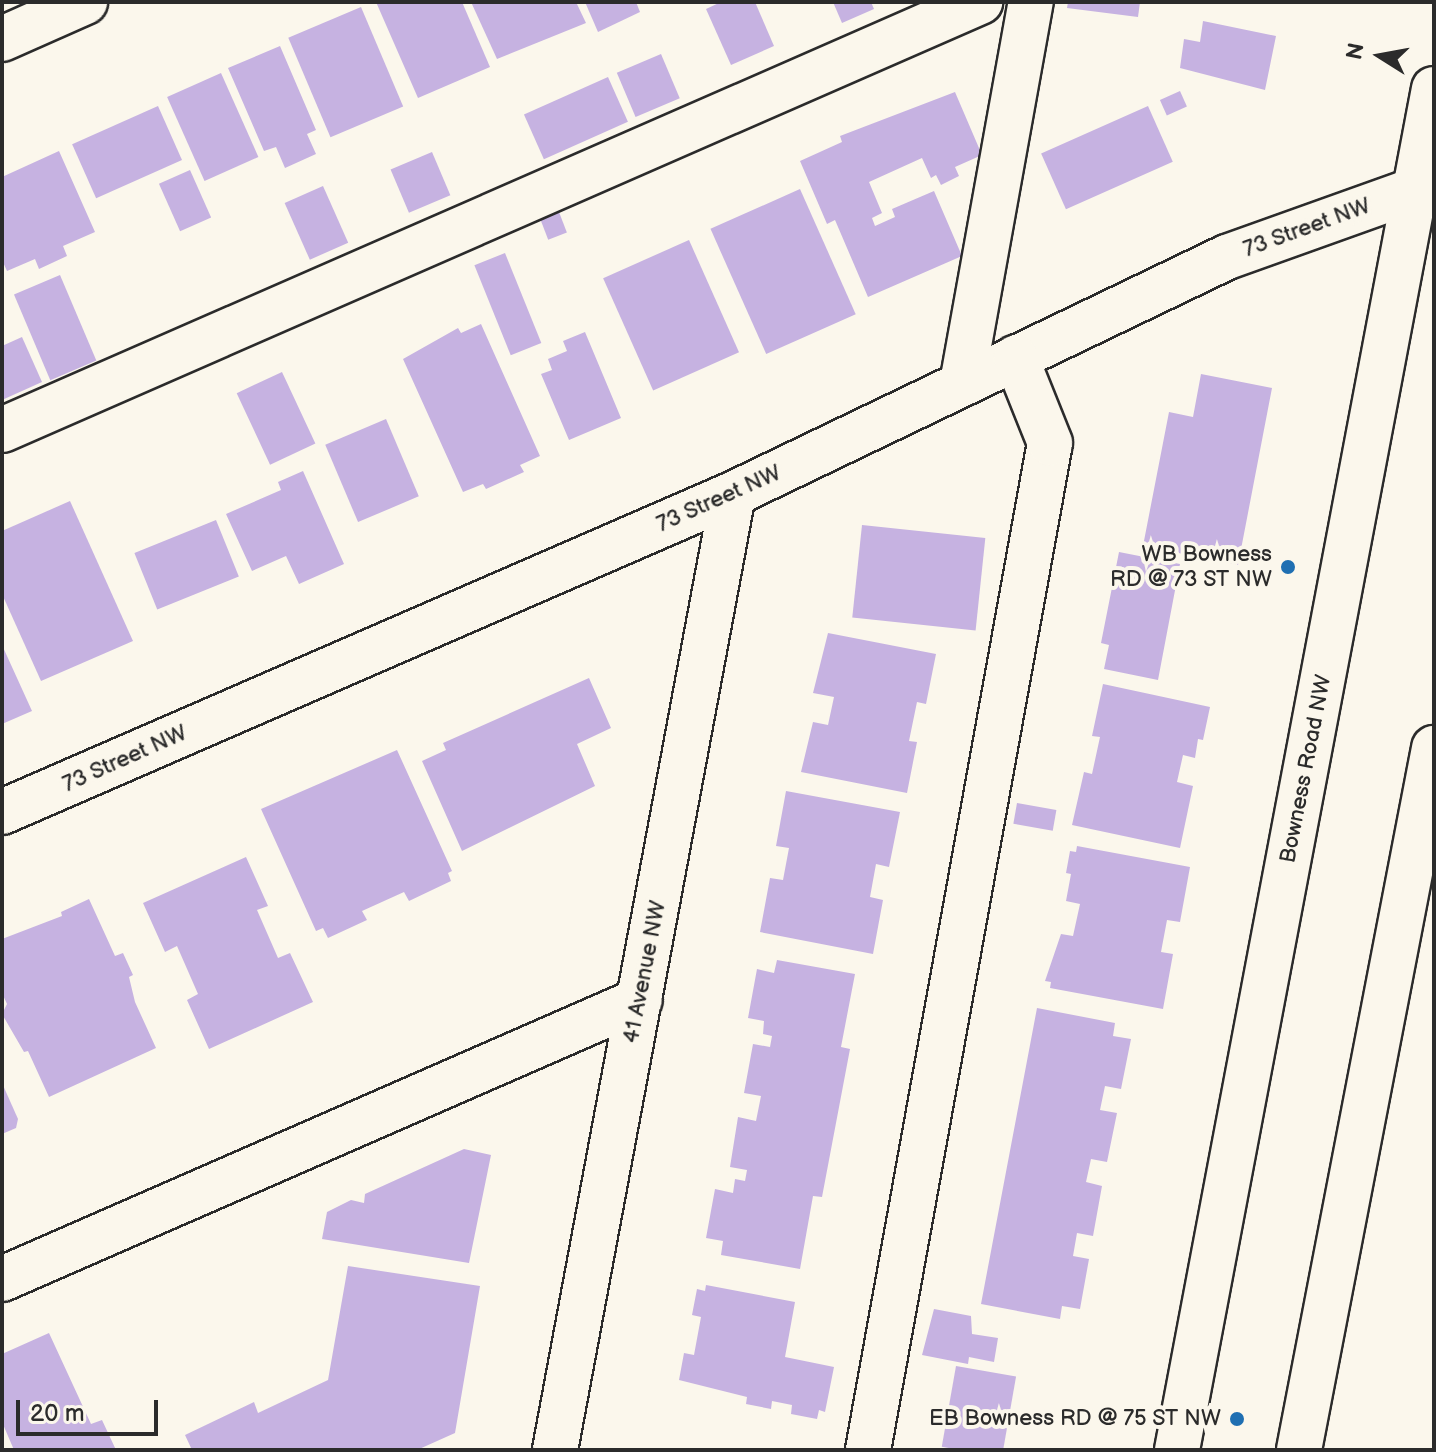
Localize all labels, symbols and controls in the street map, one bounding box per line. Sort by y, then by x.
north arrow [1340,16,1420,96]
text: N [1341,41,1371,62]
street label: 73 Street NW [1240,193,1374,263]
street label: 73 Street NW [653,460,785,538]
place label: WB Bowness RD @ 73 ST NW [1109,541,1272,592]
marker: WB Bowness RD @ 73 ST NW [1279,558,1297,576]
street label: Bowness Road NW [1275,673,1337,865]
street label: 73 Street NW [59,720,191,798]
street label: 41 Avenue NW [618,899,672,1045]
scale bar [20,1384,162,1434]
text: 20 m [30,1399,85,1428]
place label: EB Bowness RD @ 75 ST NW [928,1406,1221,1432]
marker: EB Bowness RD @ 75 ST NW [1228,1410,1246,1428]

